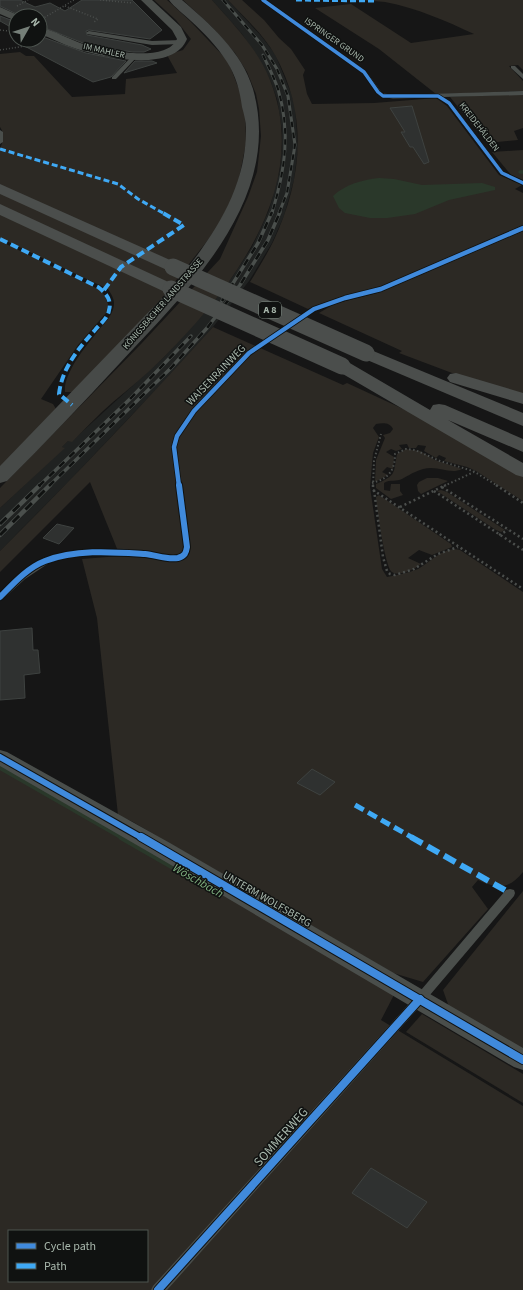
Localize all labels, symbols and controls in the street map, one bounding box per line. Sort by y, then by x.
north arrow [8,8,48,48]
text: N [27,14,44,30]
street label: ISPRINGER GRUND [301,14,367,66]
street label: IM MAHLER [82,40,126,62]
street label: KREIDEHÄLDEN [456,100,502,154]
street label: KÖNIGSBACHER LANDSTRASSE [120,256,206,352]
road number: A 8 [259,302,281,318]
street label: WAISENRAINWEG [183,341,249,409]
water label: Wöschbach [170,860,226,902]
street label: UNTERM WOLFSBERG [220,868,314,931]
street label: SOMMERWEG [250,1104,312,1170]
legend [8,1230,148,1282]
text: Cycle path [44,1238,96,1255]
text: Path [44,1258,67,1275]

